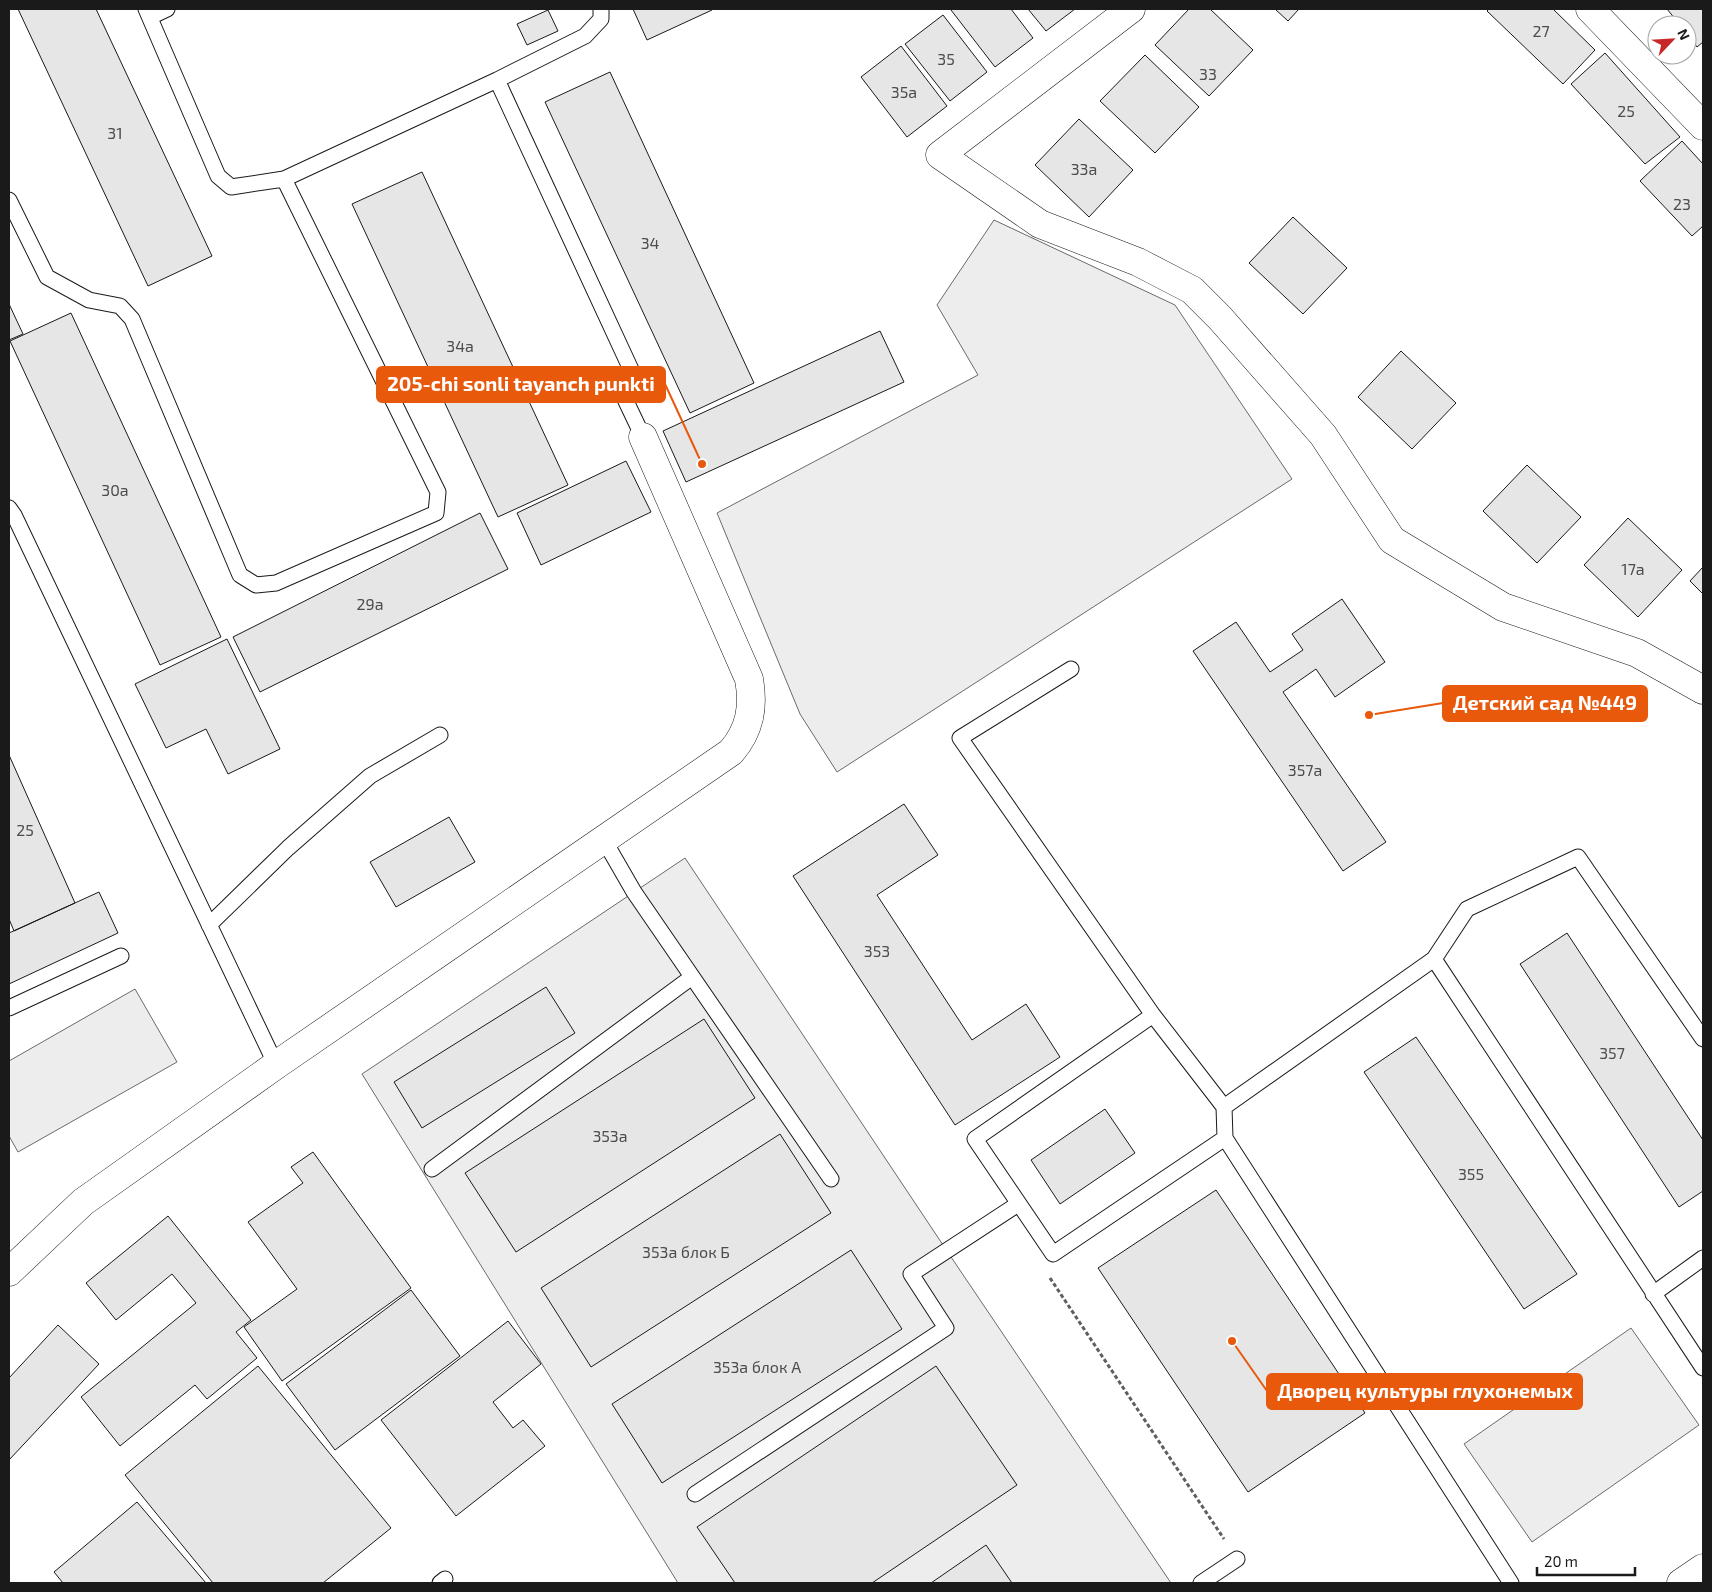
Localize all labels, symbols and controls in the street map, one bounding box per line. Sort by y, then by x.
north arrow [1647,15,1697,65]
house number: 27 [1532,21,1550,40]
text: N [1674,26,1694,42]
house number: 35 [937,49,955,68]
house number: 33 [1199,64,1217,83]
house number: 35а [891,82,917,101]
house number: 25 [1617,101,1635,120]
house number: 31 [107,123,123,142]
house number: 33а [1071,159,1097,178]
house number: 23 [1673,194,1691,213]
house number: 34 [641,233,660,252]
house number: 34a [446,336,474,355]
callout: 205-chi sonli tayanch punkti [377,367,665,402]
text: 205-chi sonli tayanch punkti [387,371,655,396]
house number: 30а [101,480,129,499]
house number: 17а [1621,559,1645,578]
house number: 29а [357,594,383,613]
callout: Детский сад №449 [1443,686,1647,721]
text: Детский сад №449 [1453,690,1637,714]
house number: 357a [1288,760,1322,779]
house number: 25 [16,820,34,839]
house number: 353 [864,941,890,960]
house number: 357 [1599,1043,1625,1062]
house number: 353а [592,1126,628,1145]
house number: 355 [1458,1164,1484,1183]
house number: 353а блок Б [642,1242,730,1261]
house number: 353а блок А [713,1357,801,1376]
callout: Дворец культуры глухонемых [1267,1374,1582,1409]
text: Дворец культуры глухонемых [1277,1378,1573,1402]
scale bar [1537,1544,1634,1576]
text: 20 m [1544,1552,1578,1570]

